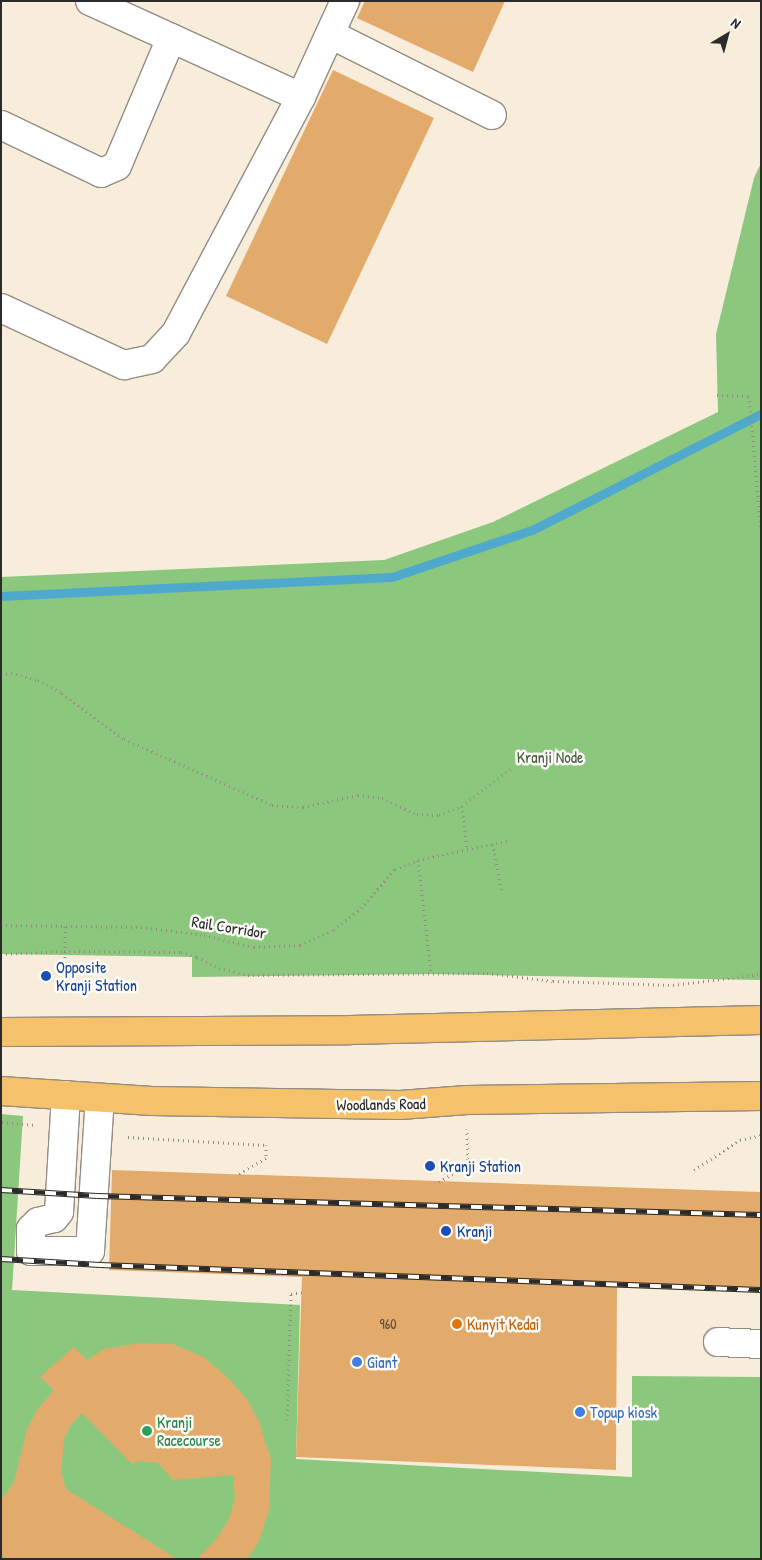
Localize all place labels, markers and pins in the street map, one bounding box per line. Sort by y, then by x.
place label: Opposite Kranji Station [56,957,137,995]
marker: Opposite Kranji Station [40,970,52,982]
place label: Kranji Station [440,1156,521,1176]
marker: Kranji Station [424,1160,436,1172]
place label: Kranji [457,1221,492,1241]
marker: Kranji [439,1224,453,1238]
place label: Kunyit Kedai [467,1314,539,1334]
marker: Kunyit Kedai [451,1318,463,1330]
place label: Giant [367,1352,397,1372]
marker: Giant [351,1356,363,1368]
place label: Topup kiosk [590,1402,657,1422]
marker: Topup kiosk [574,1406,586,1418]
place label: Kranji Racecourse [157,1412,221,1450]
marker: Kranji Racecourse [141,1425,153,1437]

